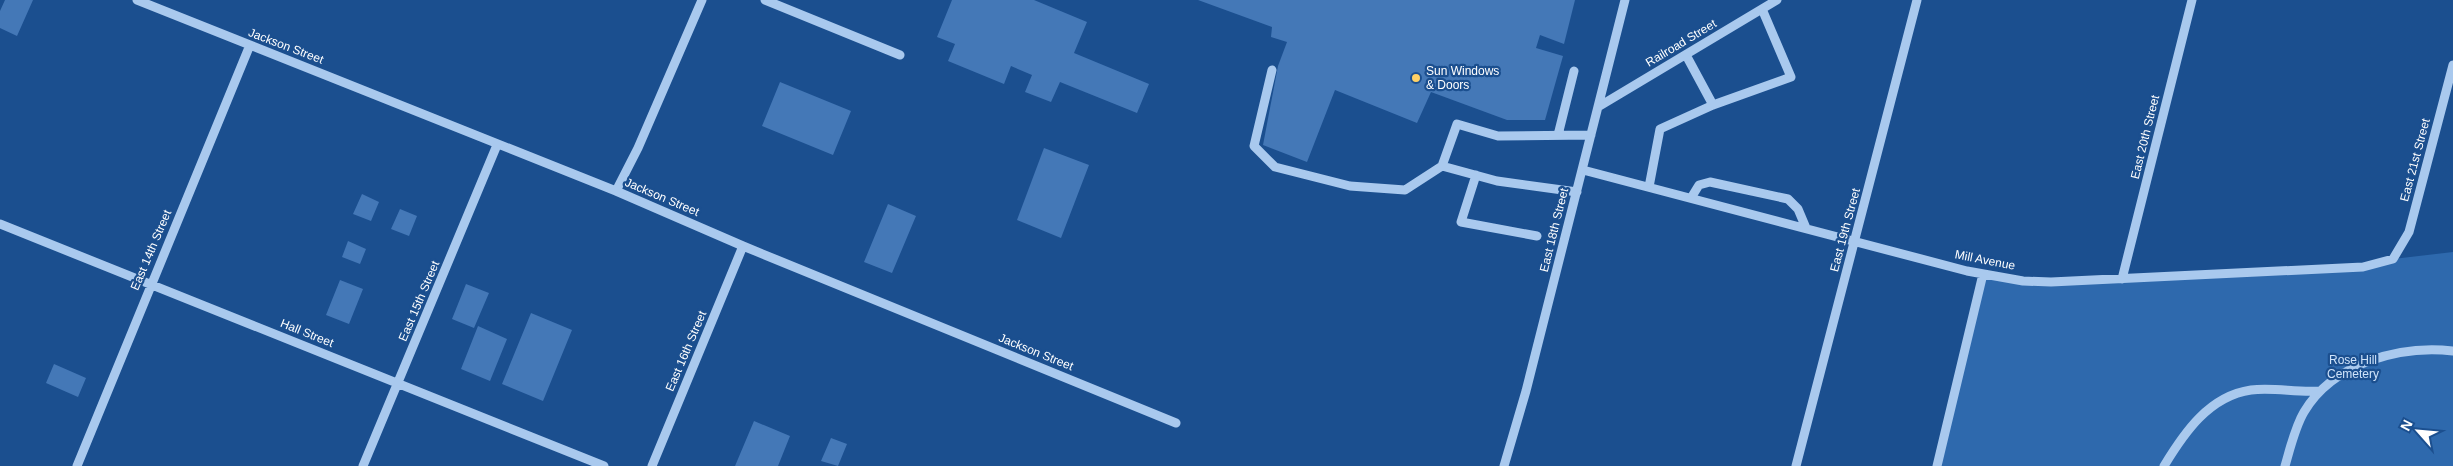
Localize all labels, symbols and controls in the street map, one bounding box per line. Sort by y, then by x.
street label: Railroad Street [1643,16,1719,70]
street label: Jackson Street [246,25,326,67]
place label: Sun Windows & Doors [1426,64,1499,92]
marker: Sun Windows & Doors [1410,72,1422,84]
street label: East 20th Street [2128,93,2162,180]
street label: East 21st Street [2397,116,2433,203]
street label: Jackson Street [623,175,702,219]
street label: East 18th Street [1537,186,1571,273]
street label: East 19th Street [1827,186,1863,273]
street label: East 14th Street [128,207,175,292]
street label: Mill Avenue [1954,247,2017,273]
street label: East 15th Street [396,258,443,343]
street label: East 16th Street [663,308,710,393]
street label: Hall Street [278,316,336,350]
street label: Jackson Street [997,331,1076,374]
park label: Rose Hill Cemetery [2327,353,2379,381]
north arrow [2393,406,2443,456]
text: N [2397,417,2416,433]

